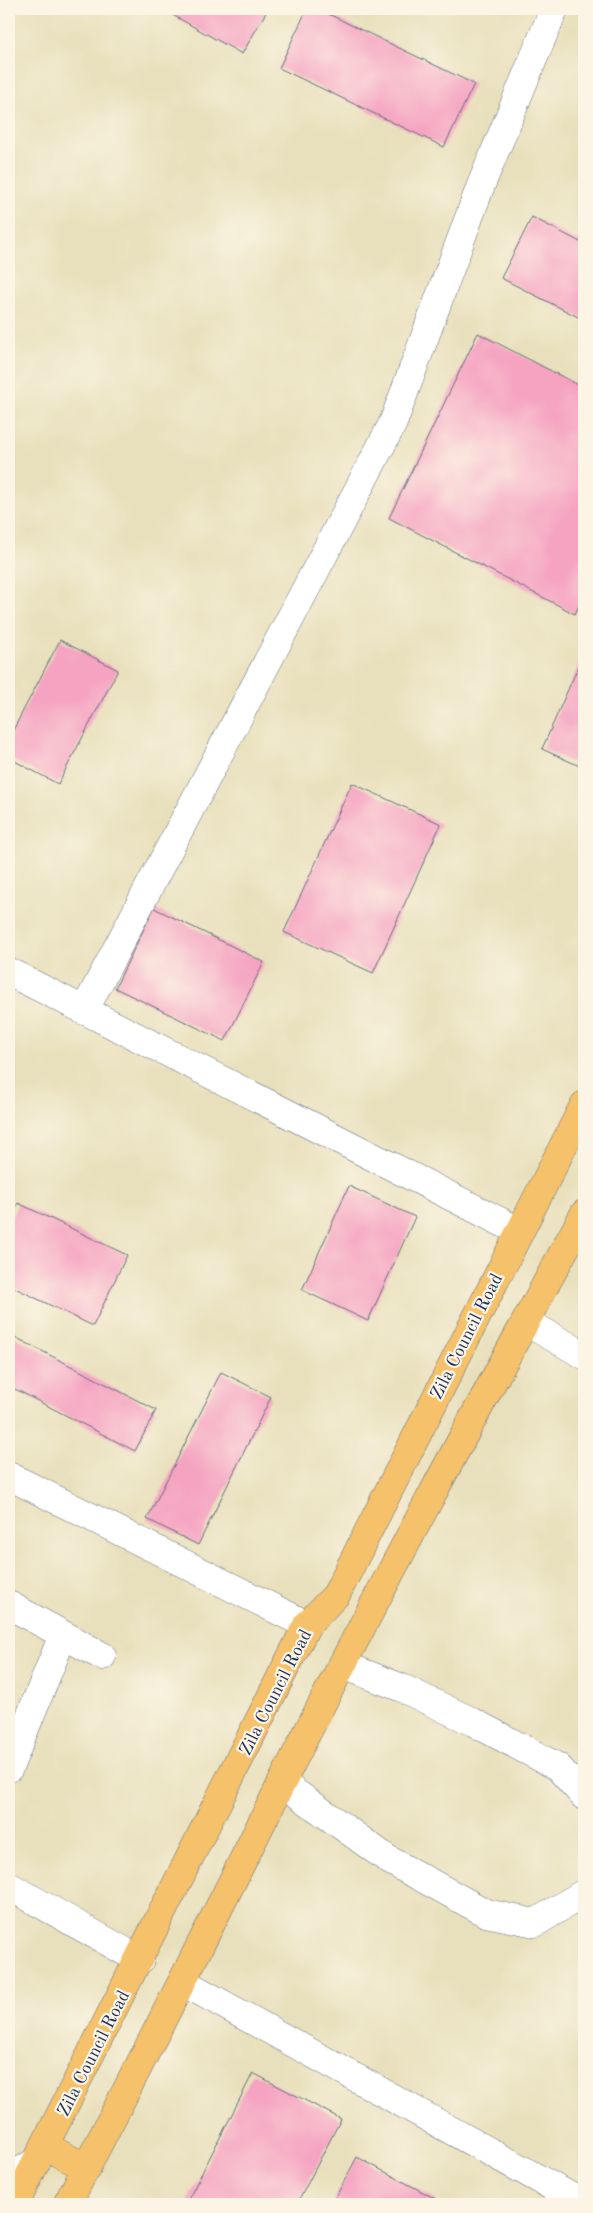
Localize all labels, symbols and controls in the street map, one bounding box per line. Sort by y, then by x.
street label: Zila Council Road [427,1271,506,1402]
street label: Zila Council Road [236,1627,315,1758]
street label: Zila Council Road [54,1988,133,2119]

